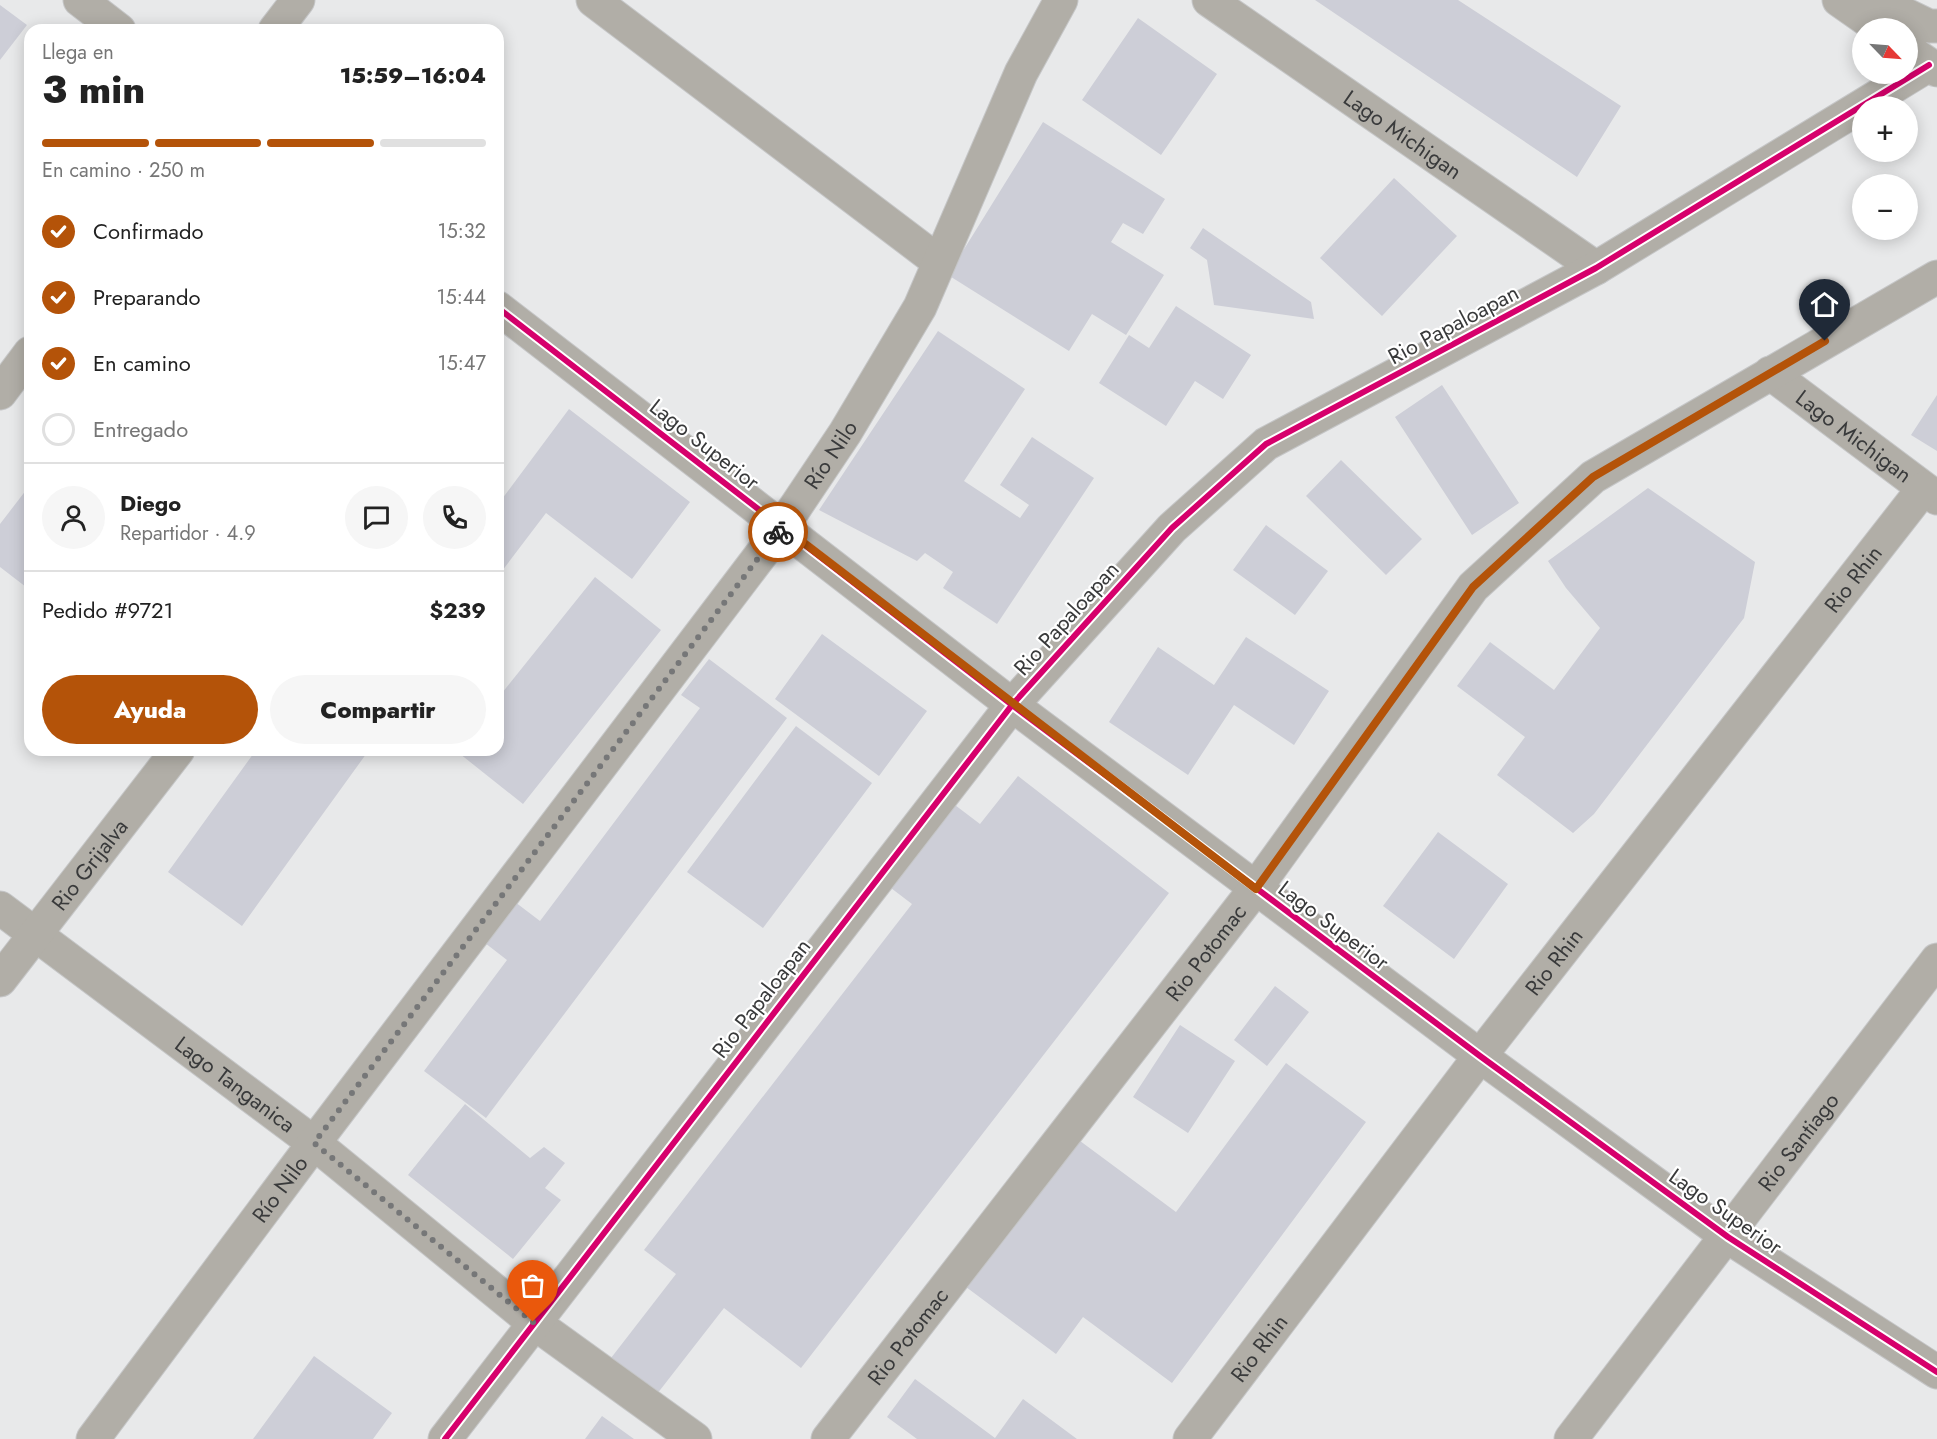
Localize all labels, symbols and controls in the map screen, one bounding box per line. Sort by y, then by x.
north arrow [1852,18,1918,84]
map controls [1852,18,1918,240]
text: Llega en [42,38,114,67]
text: 15:59–16:04 [340,59,486,91]
text: 3 min [42,61,145,118]
street label: Lago Michigan [1337,82,1469,187]
button: + [1852,96,1918,162]
text: En camino · 250 m [42,156,205,185]
button: − [1852,174,1918,240]
icon: check [42,215,75,248]
text: Confirmado [93,215,203,247]
text: 15:32 [437,217,486,246]
street label: Rio Papaloapan [1382,276,1524,372]
pin [1799,279,1850,341]
icon: check [42,281,75,314]
text: Preparando [93,281,201,313]
text: 15:44 [436,283,486,312]
icon: home [1808,288,1841,321]
icon: check [42,347,75,380]
text: En camino [93,347,191,379]
text: 15:47 [438,349,486,378]
street label: Lago Michigan [1789,382,1919,490]
street label: Lago Superior [643,391,767,498]
text: Entregado [93,413,188,445]
street label: Río Nilo [796,414,865,495]
button: person [42,486,105,549]
button: chat [345,486,408,549]
button: phone [423,486,486,549]
text: Diego [120,487,181,519]
courier [748,502,808,562]
icon: bike [762,516,795,549]
text: Repartidor · 4.9 [120,519,256,548]
street label: Rio Rhin [1816,538,1889,619]
street label: Rio Papaloapan [1006,554,1126,682]
text: Pedido #9721 [42,594,173,626]
text: $239 [430,594,486,626]
button: Ayuda [42,675,258,744]
button: Compartir [270,675,486,744]
street label: Rio Grijalva [44,812,135,917]
street label: Lago Superior [1272,873,1397,978]
street label: Rio Potomac [1158,897,1254,1008]
street label: Rio Rhin [1517,921,1590,1002]
street label: Rio Papaloapan [704,931,818,1065]
street label: Lago Tanganica [168,1028,302,1140]
street label: Rio Santiago [1750,1086,1846,1198]
street label: Río Nilo [244,1149,315,1229]
street label: Lago Superior [1663,1160,1790,1262]
pin [507,1260,558,1322]
icon: bag [516,1269,549,1302]
street label: Rio Potomac [860,1281,956,1392]
street label: Rio Rhin [1223,1307,1295,1389]

